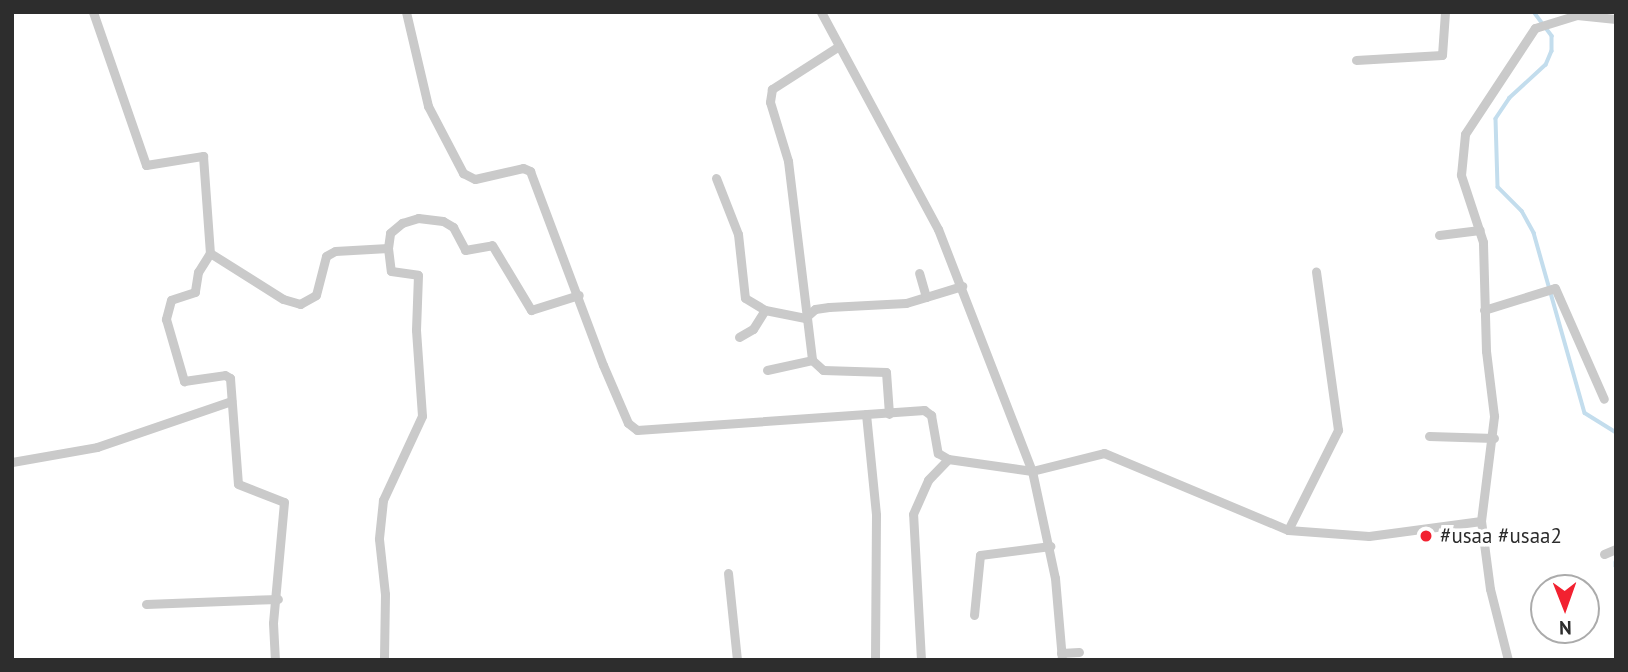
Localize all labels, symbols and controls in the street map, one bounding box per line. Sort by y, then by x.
place label: #usaa #usaa2 [1440,523,1562,549]
marker: #usaa #usaa2 [1418,528,1434,544]
north arrow [1530,574,1600,644]
text: N [1559,616,1572,640]

